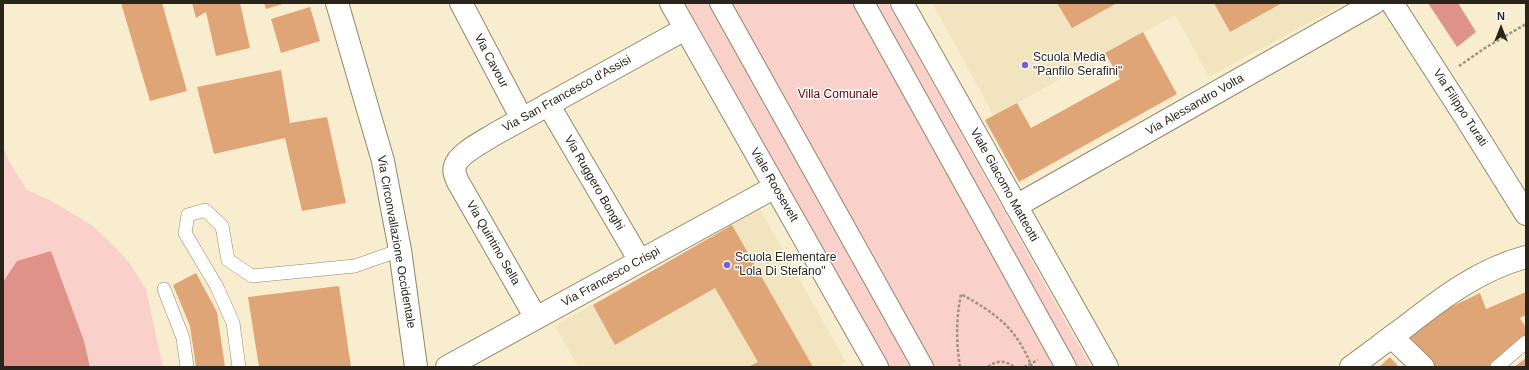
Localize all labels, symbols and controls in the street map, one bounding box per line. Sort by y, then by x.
north arrow [1481,8,1521,48]
text: N [1497,10,1505,22]
street label: Via Cavour [471,32,511,90]
place label: Scuola Media "Panfilo Serafini" [1033,51,1122,79]
street label: Via San Francesco d'Assisi [500,53,634,135]
marker: Scuola Media "Panfilo Serafini" [1020,60,1030,70]
street label: Via Filippo Turati [1430,67,1490,149]
street label: Via Alessandro Volta [1144,71,1246,139]
park label: Villa Comunale [798,88,878,102]
street label: Viale Giacomo Matteotti [967,126,1041,244]
street label: Via Ruggero Bonghi [561,133,627,233]
street label: Viale Roosevelt [747,145,801,225]
street label: Via Circonvallazione Occidentale [374,154,418,330]
street label: Via Quintino Sella [463,198,523,288]
street label: Via Francesco Crispi [559,244,663,310]
place label: Scuola Elementare "Lola Di Stefano" [735,251,836,279]
marker: Scuola Elementare "Lola Di Stefano" [722,260,732,270]

